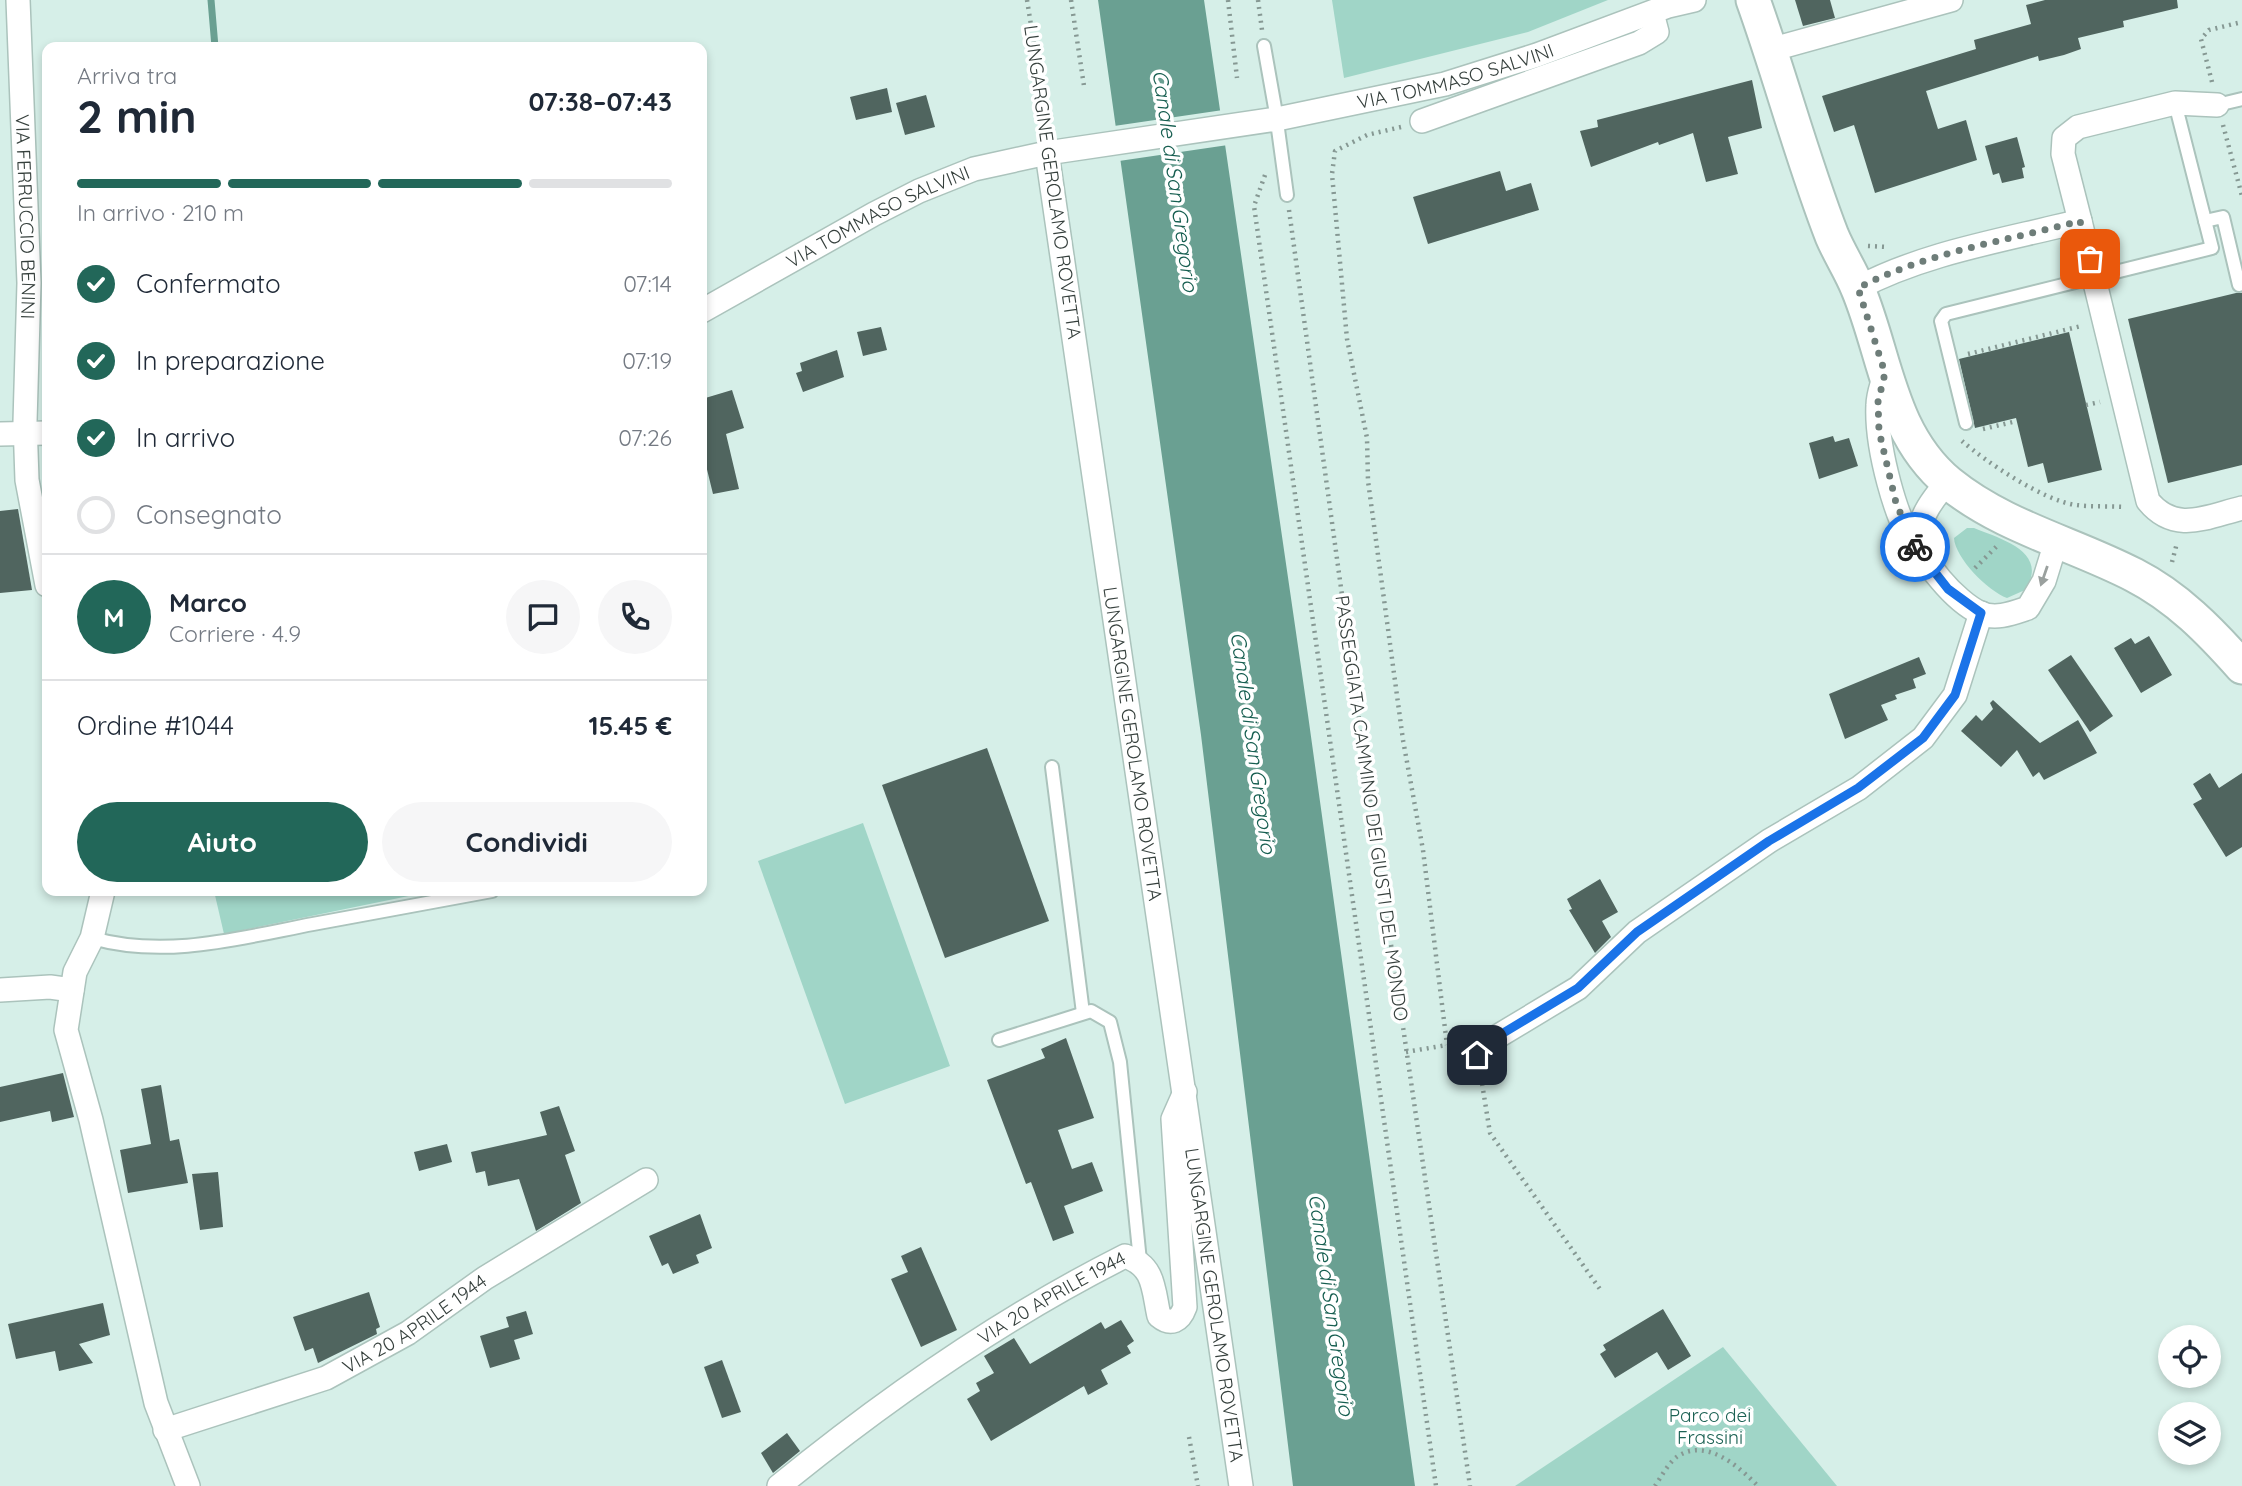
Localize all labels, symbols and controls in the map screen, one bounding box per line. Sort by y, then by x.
street label: LUNGARGINE GEROLAMO ROVETTA [1019,23,1087,341]
street label: VIA TOMMASO SALVINI [1355,38,1557,114]
text: Arriva tra [77,61,177,90]
water label: Canale di San Gregorio [1148,68,1205,295]
text: 07:38–07:43 [529,85,672,118]
text: 2 min [77,87,197,145]
street label: VIA FERRUCCIO BENINI [10,114,41,320]
street label: VIA TOMMASO SALVINI [782,160,973,273]
text: In arrivo · 210 m [77,198,244,227]
pin [2060,229,2120,289]
icon: bag [2071,240,2109,278]
icon: check [77,265,115,303]
text: Confermato [136,267,281,300]
text: 07:14 [623,269,672,298]
icon: check [77,342,115,380]
text: In preparazione [136,344,325,377]
text: 07:19 [622,346,672,375]
icon: check [77,419,115,457]
text: In arrivo [136,421,235,454]
text: 07:26 [618,423,672,452]
text: Consegnato [136,498,282,531]
courier [1880,512,1950,582]
icon: bike [1896,528,1934,566]
one-way arrow [2038,566,2049,587]
button: chat [506,580,580,654]
button: phone [598,580,672,654]
street label: LUNGARGINE GEROLAMO ROVETTA [1098,585,1168,902]
text: Marco [169,586,247,619]
street label: PASSEGGIATA CAMMINO DEI GIUSTI DEL MONDO [1330,594,1414,1022]
text: M [103,601,125,634]
text: Corriere · 4.9 [169,619,301,648]
water label: Canale di San Gregorio [1226,630,1283,857]
text: Ordine #1044 [77,709,234,742]
text: 15.45 € [588,709,672,742]
button: Aiuto [77,802,368,882]
button: Condividi [382,802,672,882]
pin [1447,1025,1507,1085]
icon: home [1458,1036,1496,1074]
street label: LUNGARGINE GEROLAMO ROVETTA [1180,1146,1249,1464]
water label: Canale di San Gregorio [1304,1192,1361,1419]
street label: VIA 20 APRILE 1944 [973,1246,1130,1349]
street label: VIA 20 APRILE 1944 [338,1269,491,1379]
map controls [2158,1325,2221,1465]
button: locate [2158,1325,2221,1388]
button: layers [2158,1402,2221,1465]
park label: Parco dei Frassini [1669,1403,1751,1449]

